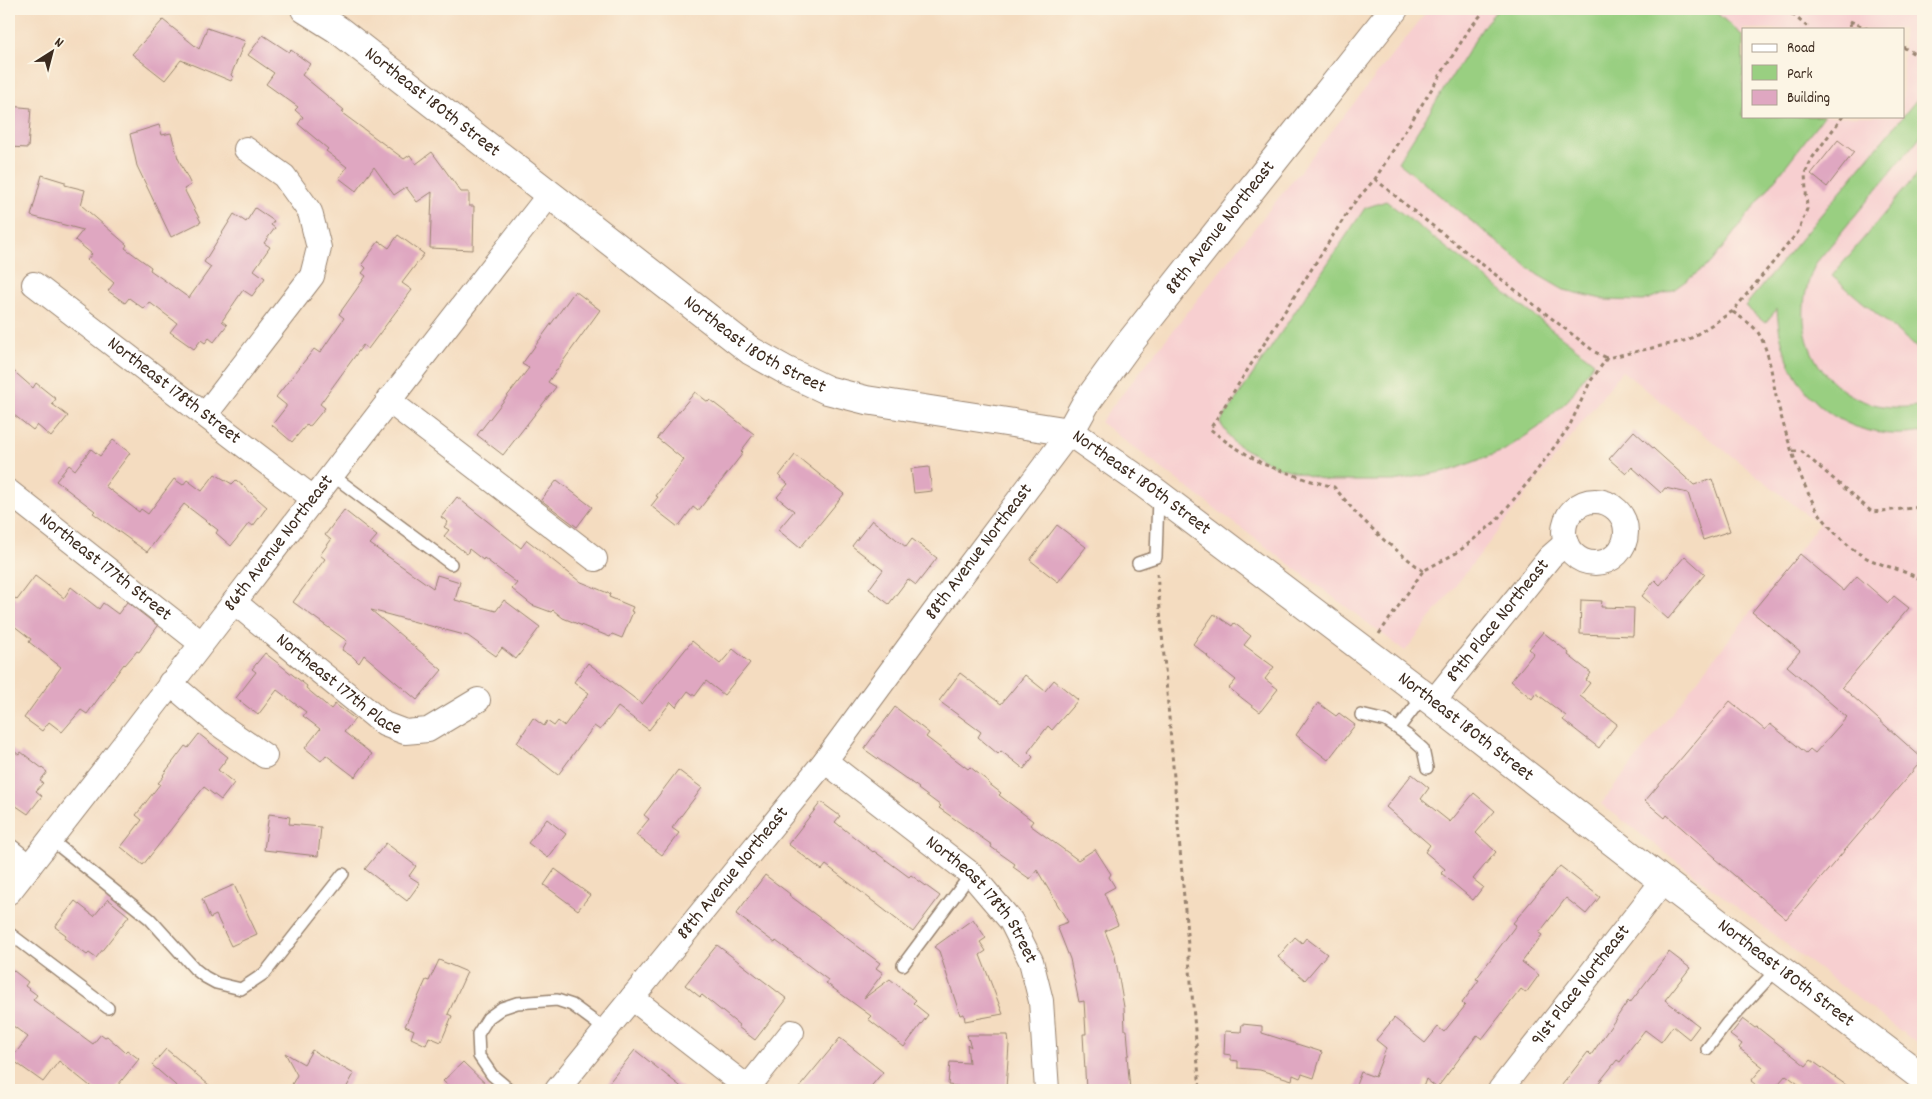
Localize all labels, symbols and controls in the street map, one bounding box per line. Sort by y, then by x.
north arrow [28,28,78,78]
legend [1742,28,1904,118]
text: N [50,33,67,53]
text: Road [1787,38,1815,60]
street label: Northeast 180th Street [358,41,506,164]
text: Park [1787,64,1813,86]
text: Building [1787,88,1830,110]
street label: 88th Avenue Northeast [1159,155,1282,301]
street label: Northeast 180th Street [677,289,830,401]
street label: Northeast 178th Street [101,331,246,451]
street label: Northeast 180th Street [1066,424,1216,543]
street label: 86th Avenue Northeast [218,469,341,618]
street label: 88th Avenue Northeast [919,478,1040,626]
street label: Northeast 177th Street [33,507,177,628]
street label: 89th Place Northeast [1440,554,1556,689]
street label: Northeast 177th Place [270,627,405,743]
street label: Northeast 180th Street [1392,666,1539,789]
street label: 88th Avenue Northeast [671,801,796,946]
street label: Northeast 178th Street [919,830,1044,968]
street label: Northeast 180th Street [1711,913,1860,1035]
street label: 91st Place Northeast [1525,919,1637,1052]

